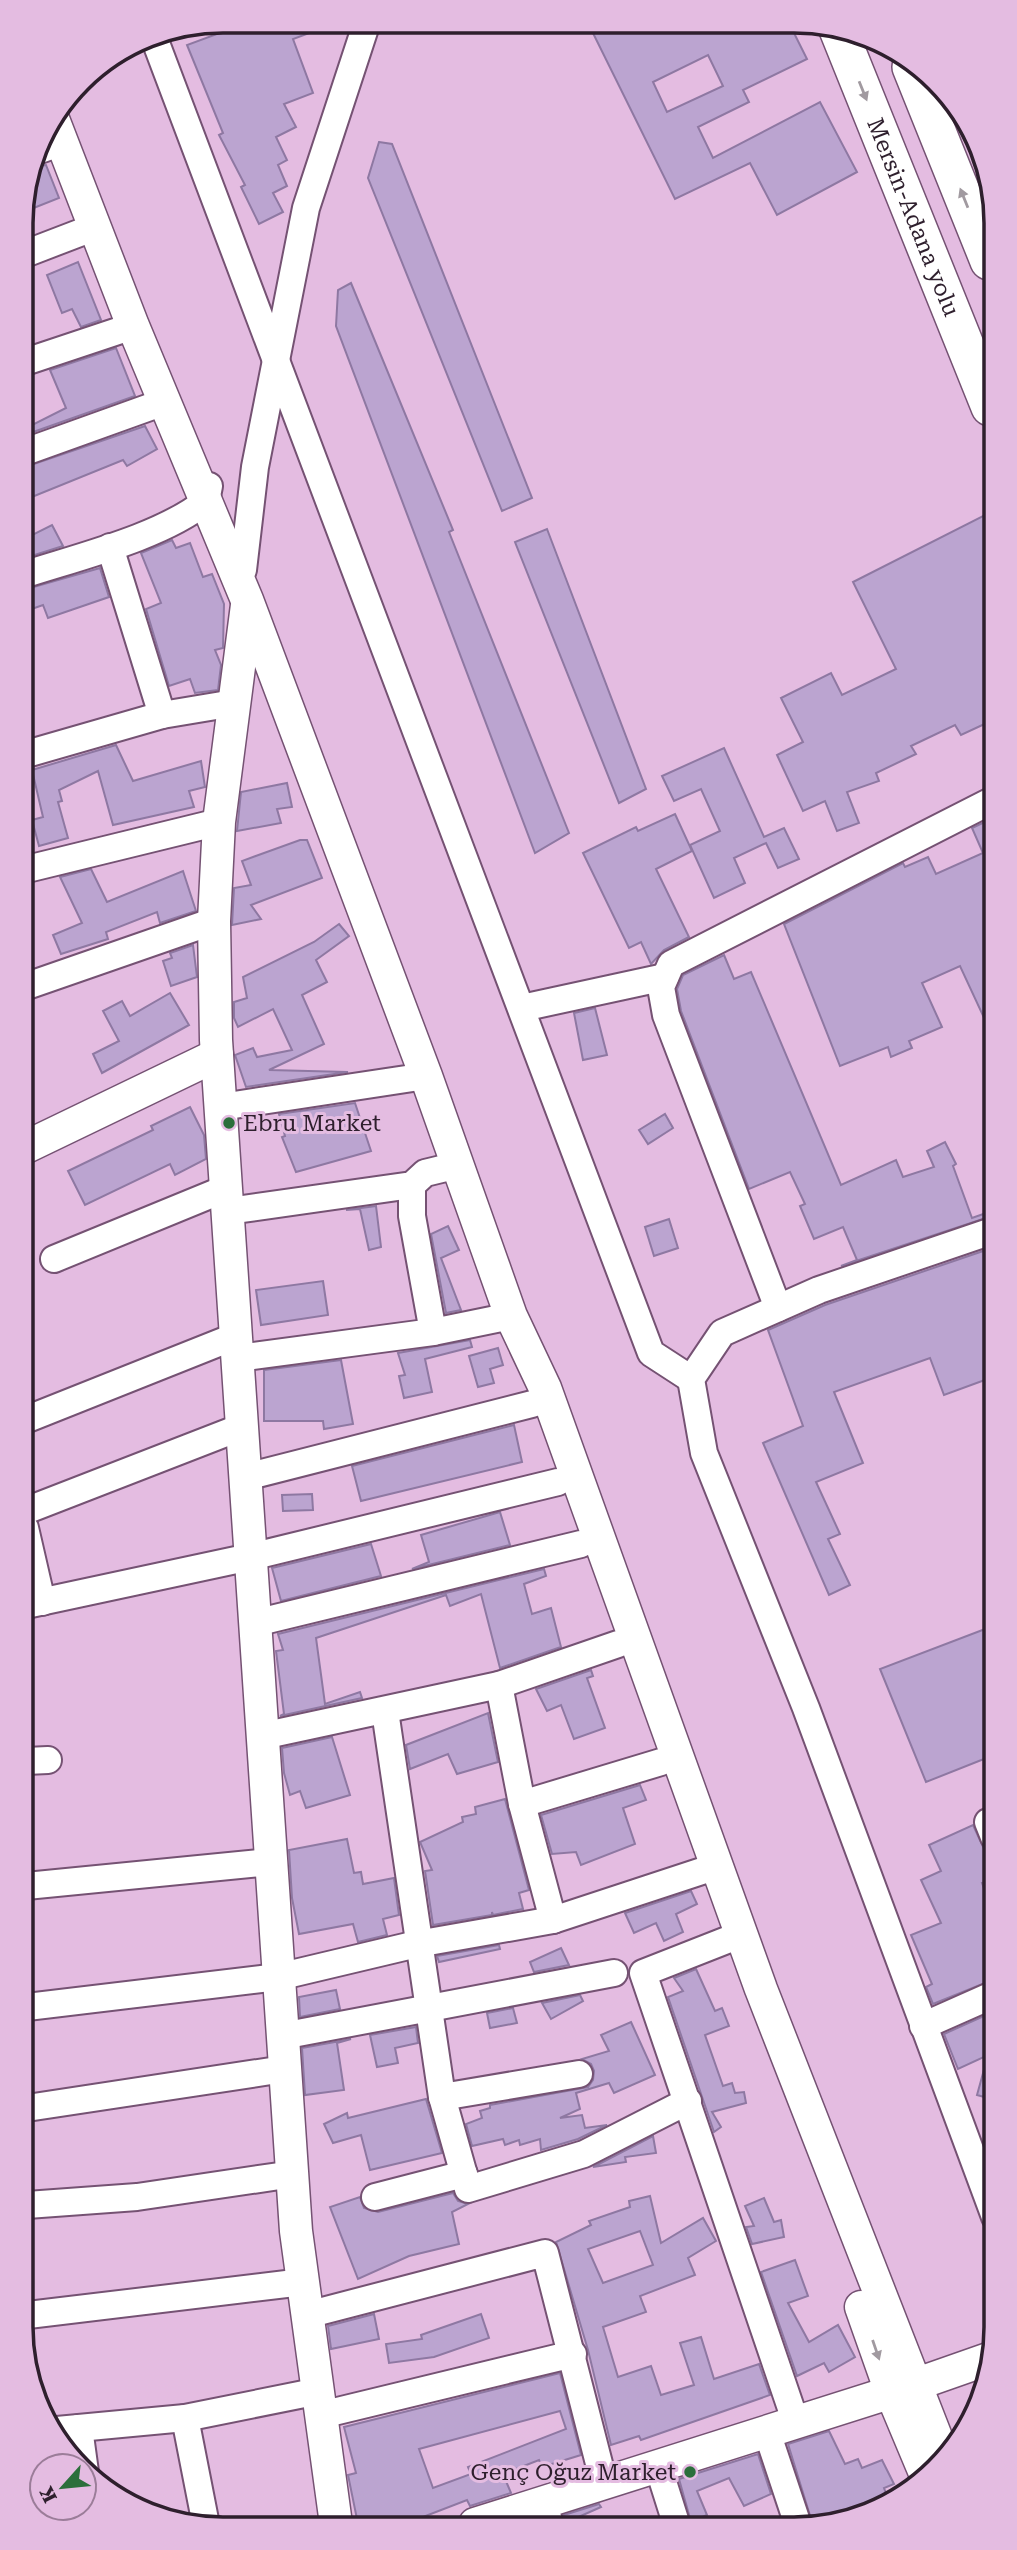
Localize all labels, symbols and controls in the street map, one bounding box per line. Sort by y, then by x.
one-way arrow [857,80,868,101]
street label: Mersin-Adana yolu [862,114,966,320]
one-way arrow [958,188,970,208]
place label: Ebru Market [243,1110,381,1137]
marker: Ebru Market [221,1115,237,1131]
one-way arrow [871,2340,882,2361]
north arrow [28,2452,98,2522]
place label: Genç Oğuz Market [470,2459,676,2486]
marker: Genç Oğuz Market [682,2464,698,2480]
text: K [35,2483,62,2506]

